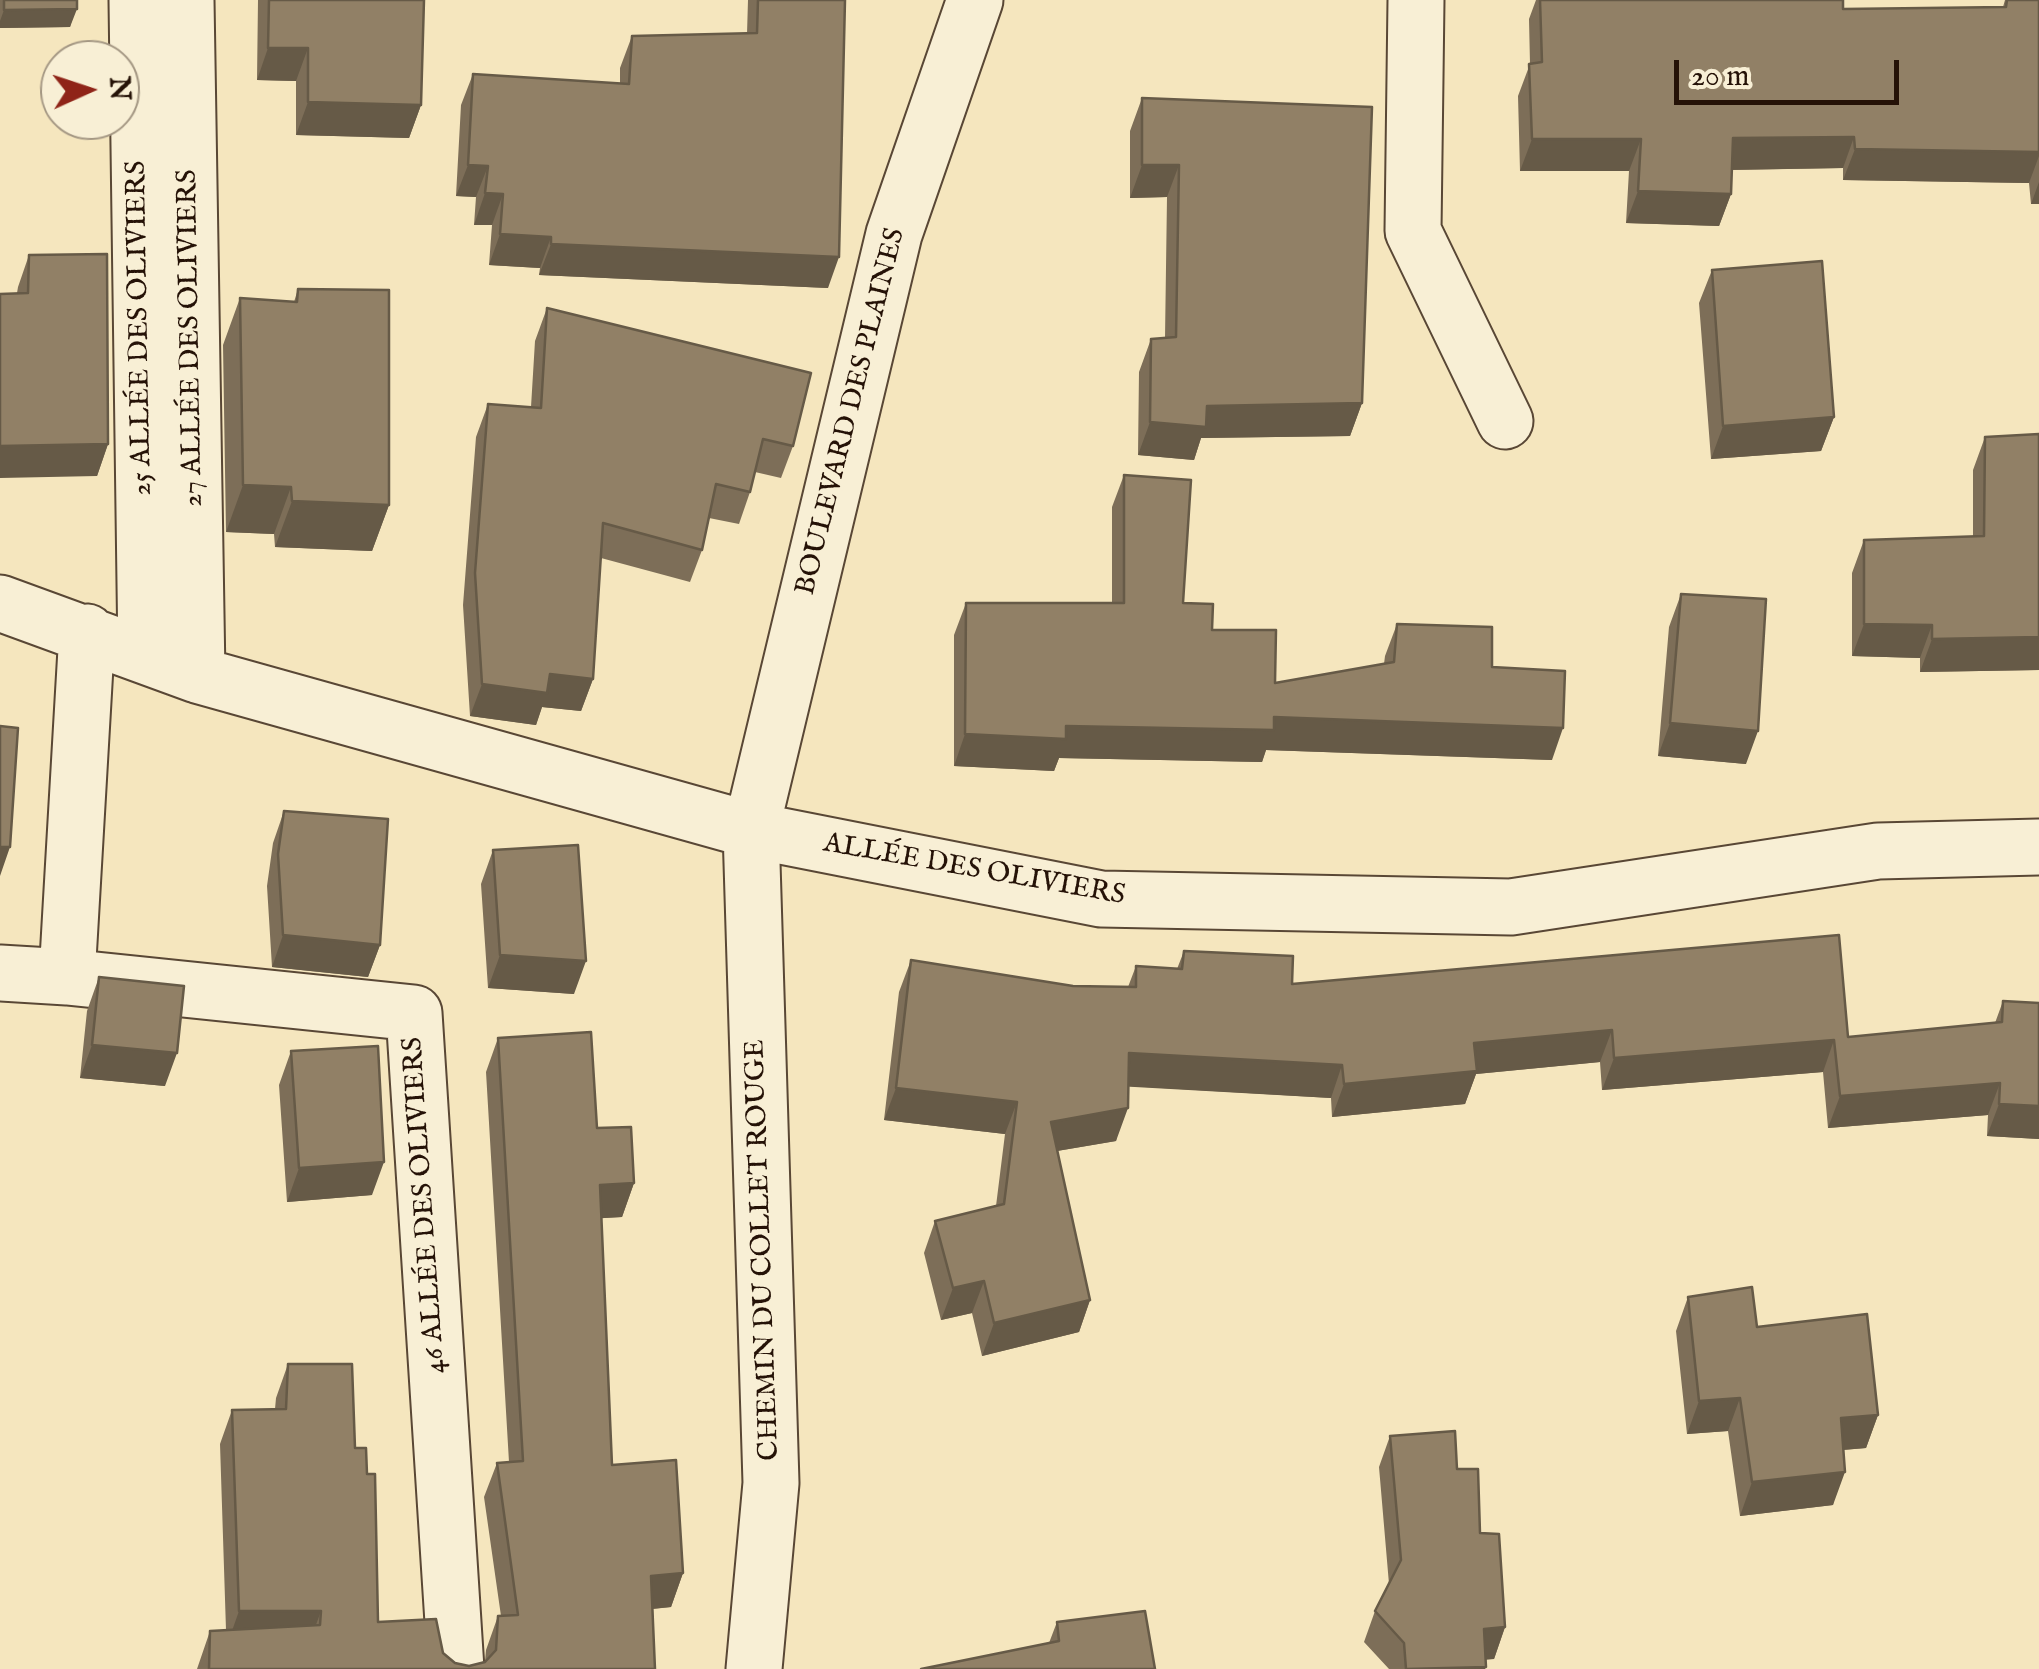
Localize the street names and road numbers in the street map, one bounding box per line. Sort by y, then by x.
street label: 25 ALLÉE DES OLIVIERS [121,160,161,496]
street label: 27 ALLÉE DES OLIVIERS [172,169,212,507]
street label: BOULEVARD DES PLAINES [790,225,914,599]
street label: ALLÉE DES OLIVIERS [821,828,1127,914]
street label: 46 ALLÉE DES OLIVIERS [397,1036,455,1374]
street label: CHEMIN DU COLLET ROUGE [740,1039,788,1461]

